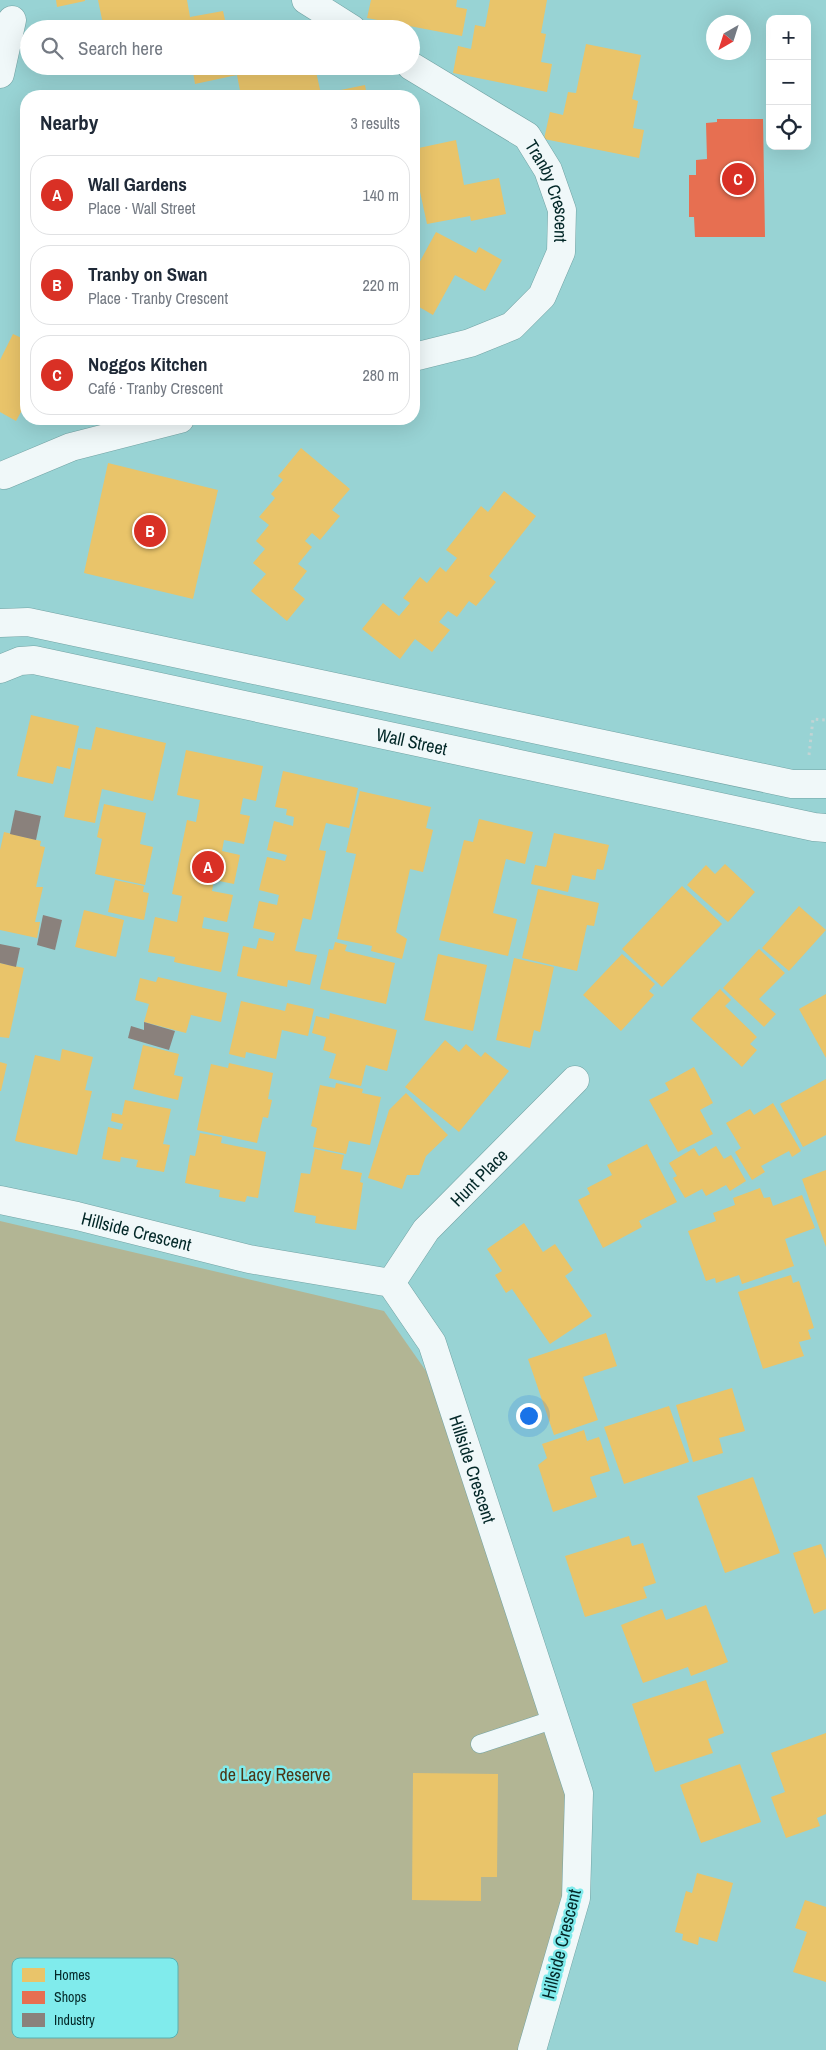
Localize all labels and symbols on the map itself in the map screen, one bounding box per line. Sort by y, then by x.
north arrow [706,15,751,60]
street label: Tranby Crescent [520,135,575,243]
pin: C [722,160,754,198]
pin: B [134,512,166,550]
street label: Wall Street [374,721,450,761]
pin: A [192,848,224,886]
street label: Hunt Place [444,1143,513,1212]
street label: Hillside Crescent [79,1205,194,1257]
your location [516,1403,542,1429]
street label: Hillside Crescent [444,1411,502,1526]
park label: de Lacy Reserve [220,1762,330,1787]
street label: Hillside Crescent [535,1886,587,2002]
legend [12,1958,178,2038]
text: Homes [54,1966,91,1984]
text: Shops [54,1988,87,2006]
text: Industry [54,2011,95,2029]

